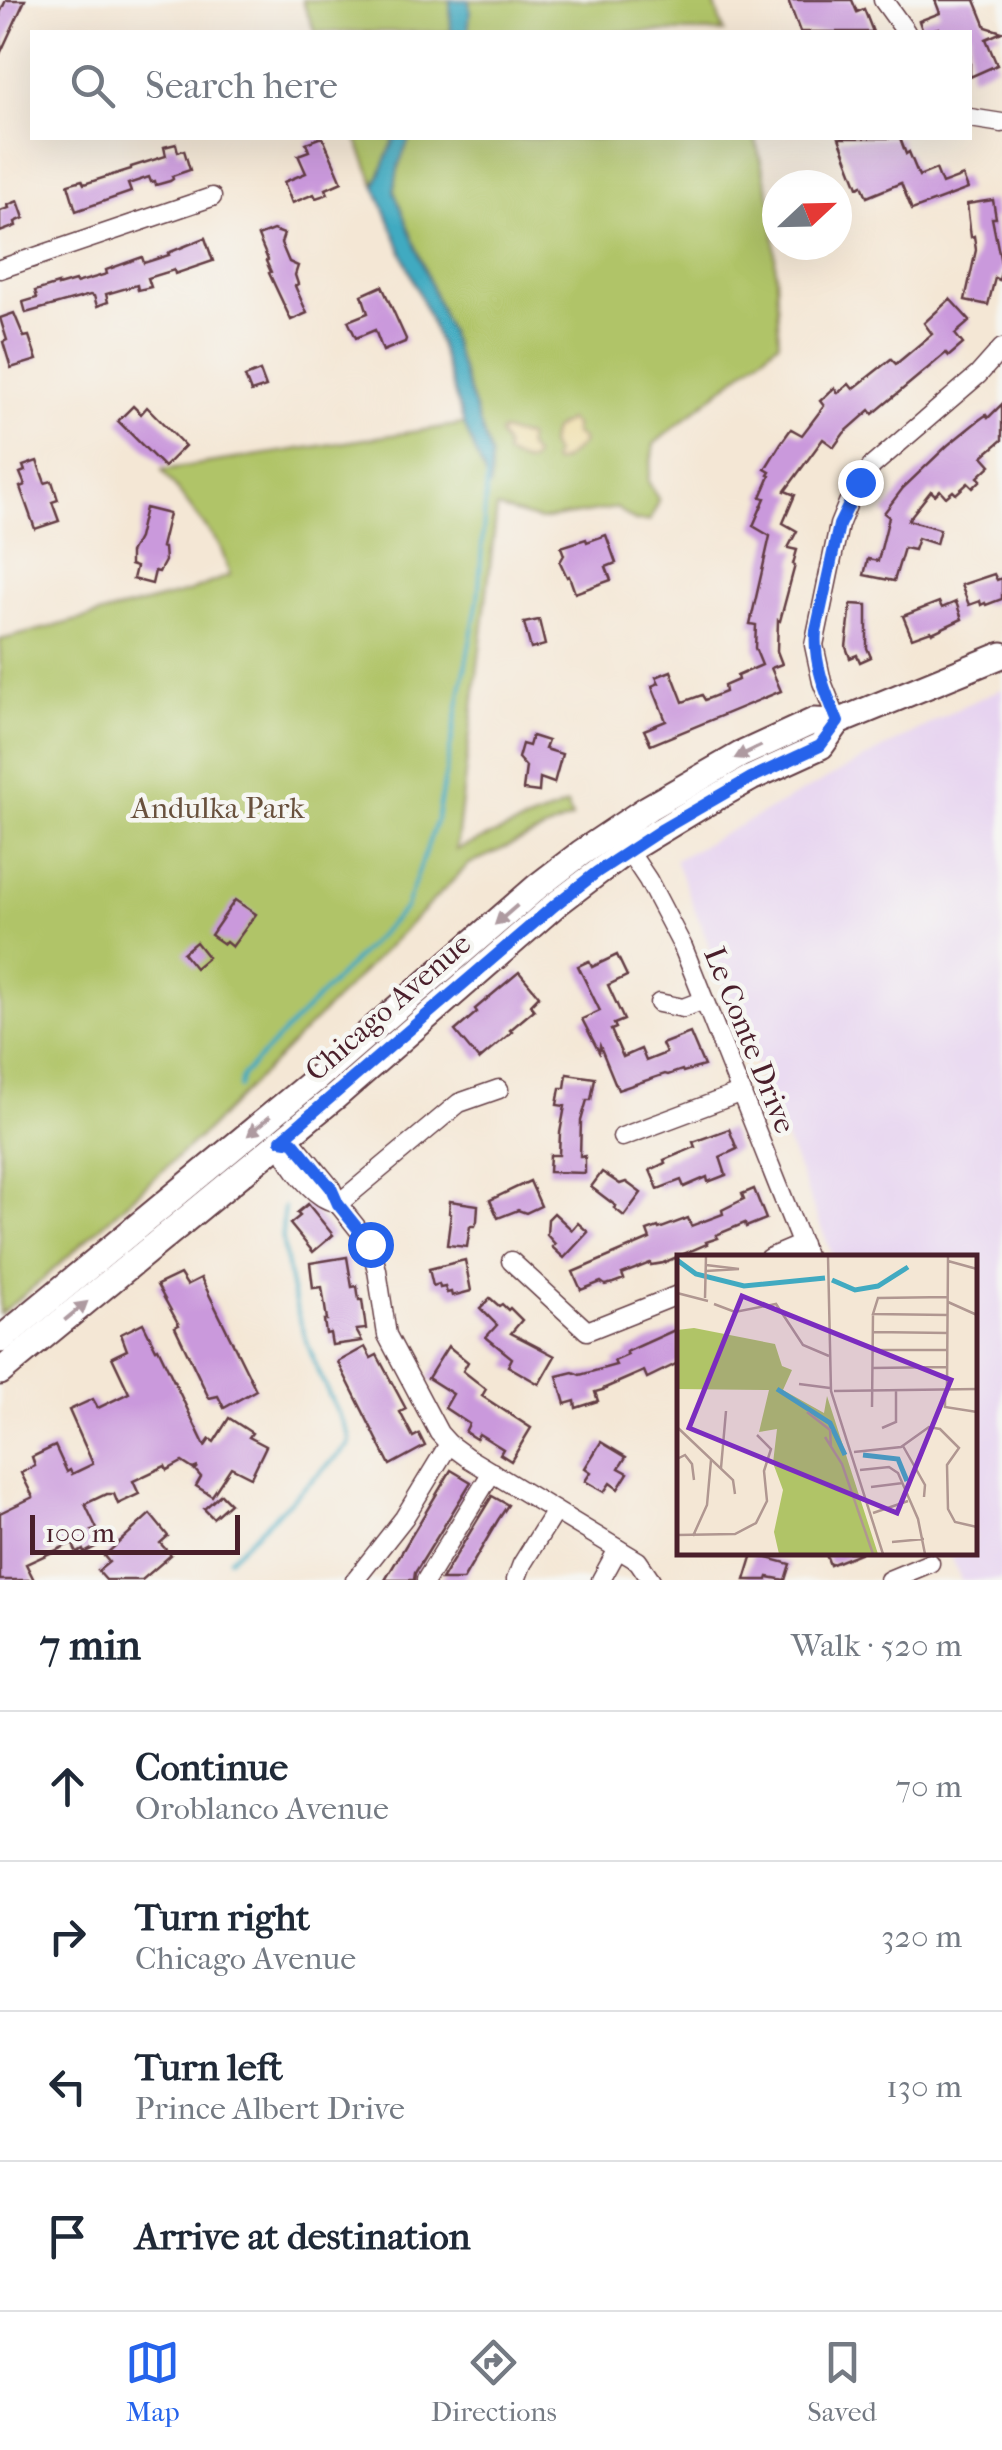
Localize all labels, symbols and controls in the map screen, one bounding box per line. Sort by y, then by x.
search box [30,30,972,140]
icon: search [65,58,120,113]
text: Search here [145,63,338,108]
north arrow [762,170,852,260]
route end [838,460,884,506]
one-way arrow [733,743,762,760]
park label: Andulka Park [130,791,305,826]
one-way arrow [494,903,519,925]
street label: Chicago Avenue [299,926,478,1089]
street label: Le Conte Drive [696,942,803,1138]
one-way arrow [247,1115,272,1137]
route start [348,1222,394,1268]
inset map [677,1255,977,1555]
one-way arrow [63,1301,88,1322]
scale bar [30,1510,240,1554]
text: 100 m [45,1516,115,1549]
text: 7 min [40,1621,141,1670]
text: Walk · 520 m [791,1627,962,1664]
text: Continue [135,1745,288,1790]
icon: ahead [40,1759,95,1814]
text: 70 m [896,1768,962,1805]
text: Oroblanco Avenue [135,1790,389,1827]
text: Turn right [135,1895,310,1940]
icon: right [40,1909,95,1964]
text: 320 m [881,1918,962,1955]
text: Chicago Avenue [135,1940,356,1977]
text: Turn left [135,2045,283,2090]
icon: left [40,2059,95,2114]
text: 130 m [886,2068,962,2105]
text: Prince Albert Drive [135,2090,405,2127]
icon: arrive [40,2209,95,2264]
text: Arrive at destination [135,2214,471,2259]
tab: Map [125,2335,180,2428]
tab: Directions [431,2335,557,2428]
tab: Saved [807,2335,877,2428]

